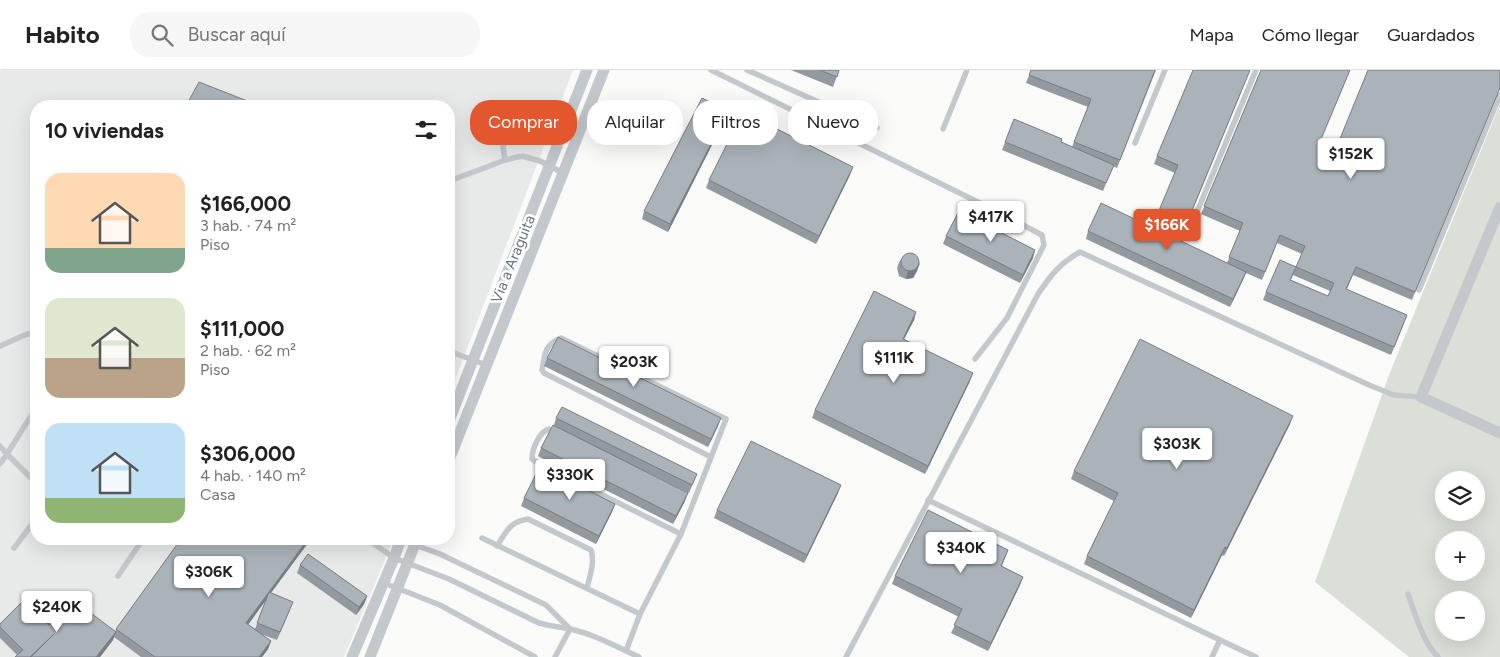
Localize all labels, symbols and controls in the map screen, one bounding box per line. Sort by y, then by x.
search box [130,12,480,57]
text: Habito [25,20,100,49]
icon: search [148,21,176,49]
text: Buscar aquí [188,23,286,46]
text: Mapa [1189,24,1234,46]
text: Cómo llegar [1262,24,1359,46]
text: Guardados [1387,24,1475,46]
chip: Comprar [470,100,577,145]
chip: Alquilar [587,100,683,145]
chip: Filtros [693,100,778,145]
chip: Nuevo [788,100,878,145]
icon: filters [412,116,440,144]
text: 10 viviendas [45,118,164,143]
pin: $152K [1316,138,1386,180]
text: $152K [1329,144,1373,163]
text: $166,000 [200,191,291,216]
icon: home [85,193,145,253]
pin: $417K [956,200,1026,243]
text: $417K [968,207,1014,226]
pin: $166K [1132,208,1202,251]
street label: Via a Araguita [487,212,539,306]
text: $166K [1145,215,1189,234]
text: 3 hab. · 74 m² [200,216,296,235]
text: Piso [200,235,230,254]
text: $111,000 [200,316,284,341]
icon: home [85,318,145,378]
text: 2 hab. · 62 m² [200,341,296,360]
pin: $111K [859,342,929,384]
pin: $203K [599,346,669,388]
text: $111K [874,348,914,367]
text: $203K [610,352,658,371]
text: Piso [200,360,230,379]
pin: $303K [1142,428,1212,470]
text: $303K [1153,434,1201,453]
text: $306,000 [200,441,295,466]
icon: home [85,443,145,503]
pin: $330K [535,458,605,501]
text: $330K [546,465,594,484]
text: 4 hab. · 140 m² [200,466,306,485]
map controls [1435,471,1485,641]
button: layers [1435,471,1485,521]
text: Casa [200,485,235,504]
button: + [1435,531,1485,581]
pin: $340K [926,532,996,574]
text: $340K [937,538,985,557]
pin: $306K [174,556,244,598]
text: $306K [185,562,233,581]
pin: $240K [22,590,92,633]
button: − [1435,591,1485,641]
text: $240K [32,597,82,616]

